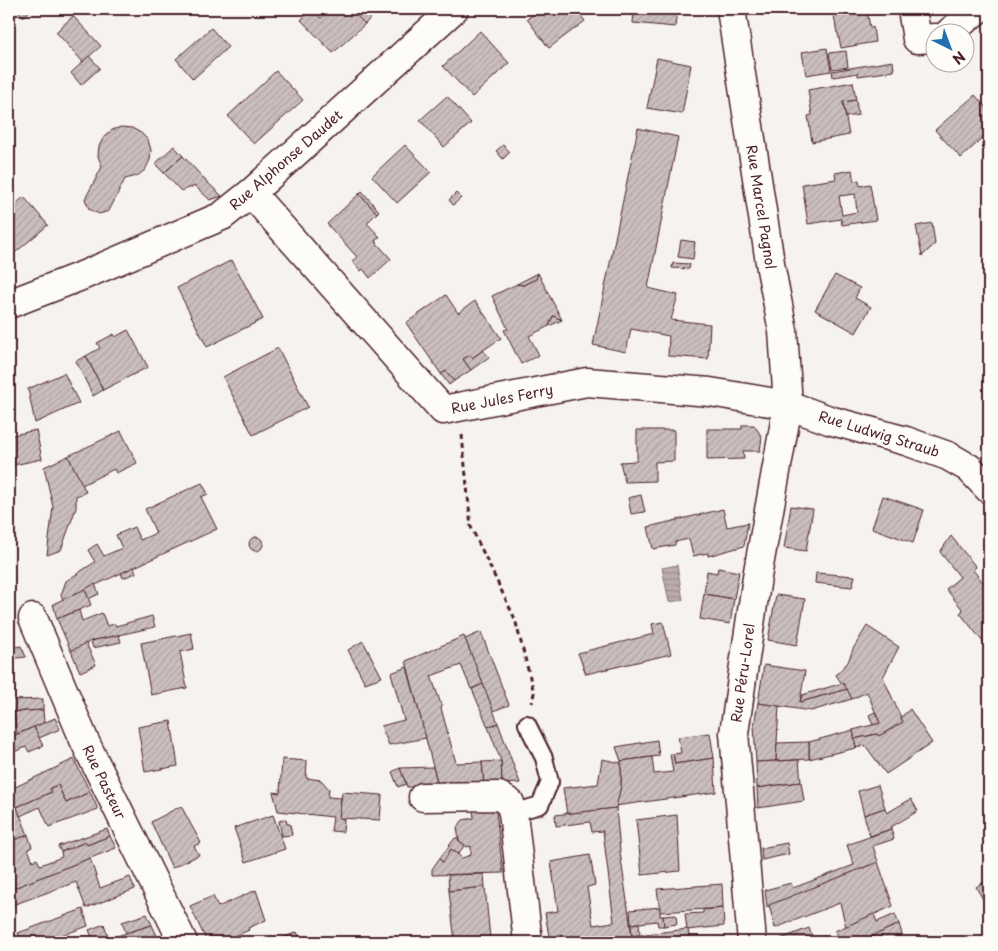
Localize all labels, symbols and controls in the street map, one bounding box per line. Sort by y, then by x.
north arrow [926,22,976,72]
text: N [948,47,970,70]
street label: Rue Alphonse Daudet [225,104,347,215]
street label: Rue Marcel Pagnol [741,143,782,271]
street label: Rue Jules Ferry [449,378,555,419]
street label: Rue Ludwig Straub [816,405,942,462]
street label: Rue Péru-Lorel [725,622,760,724]
street label: Rue Pasteur [77,741,132,823]

